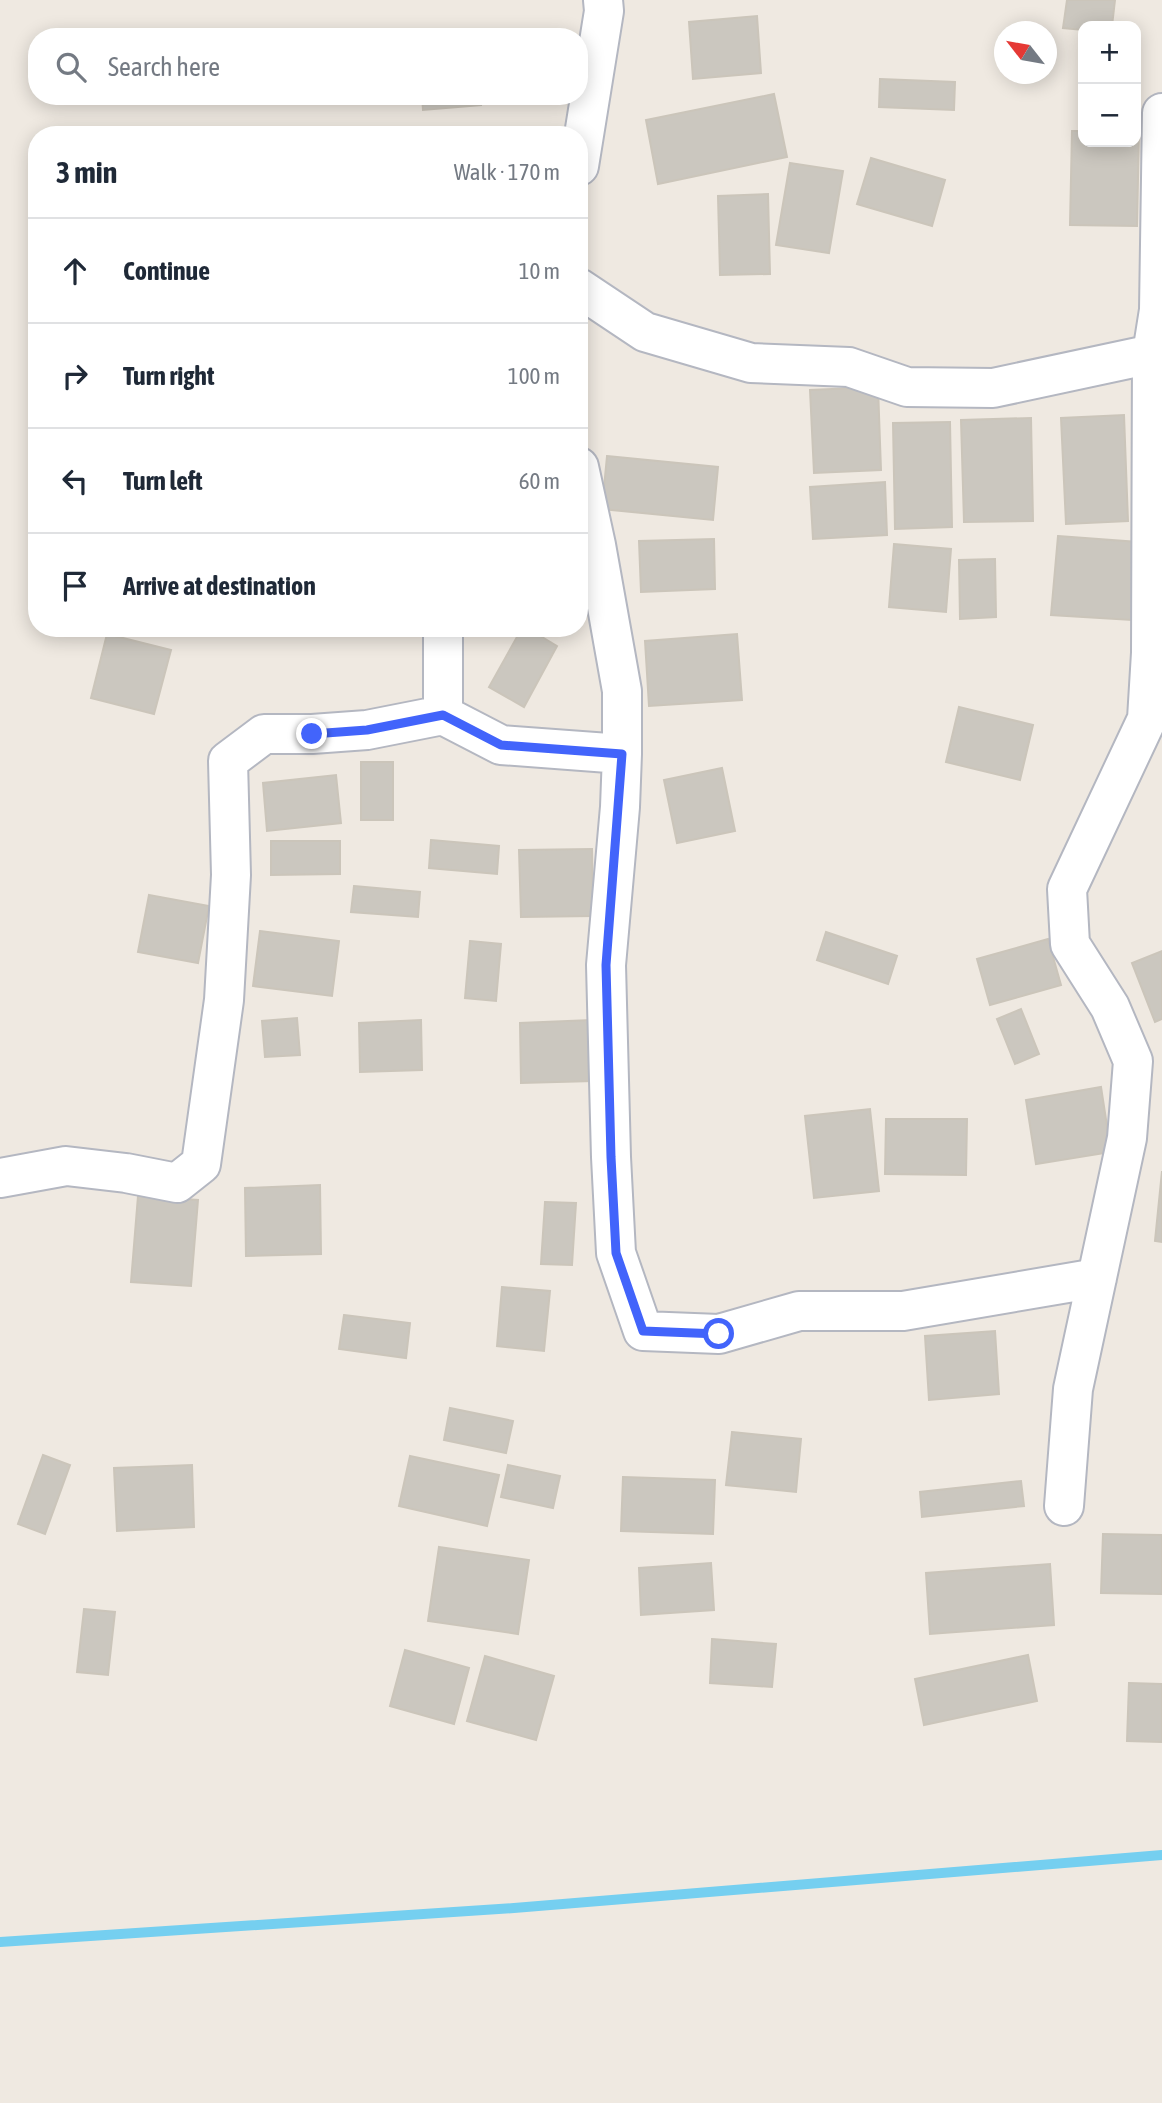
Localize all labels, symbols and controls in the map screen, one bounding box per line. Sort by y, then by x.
north arrow [994,21,1057,84]
map controls [1078,21,1141,147]
button: + [1078,21,1141,84]
search box [28,28,588,105]
icon: search [52,48,90,86]
text: Search here [108,52,220,82]
button: − [1078,84,1141,147]
text: 3 min [56,155,117,189]
text: Walk · 170 m [454,159,560,185]
icon: ahead [56,252,94,290]
text: Continue [123,256,210,286]
text: 10 m [519,258,560,284]
icon: right [56,357,94,395]
text: Turn right [123,361,214,391]
text: 100 m [508,363,560,389]
icon: left [56,462,94,500]
text: Turn left [123,466,203,496]
text: 60 m [519,468,560,494]
icon: arrive [56,567,94,605]
text: Arrive at destination [123,571,316,601]
route end [296,718,327,749]
route start [703,1318,734,1349]

